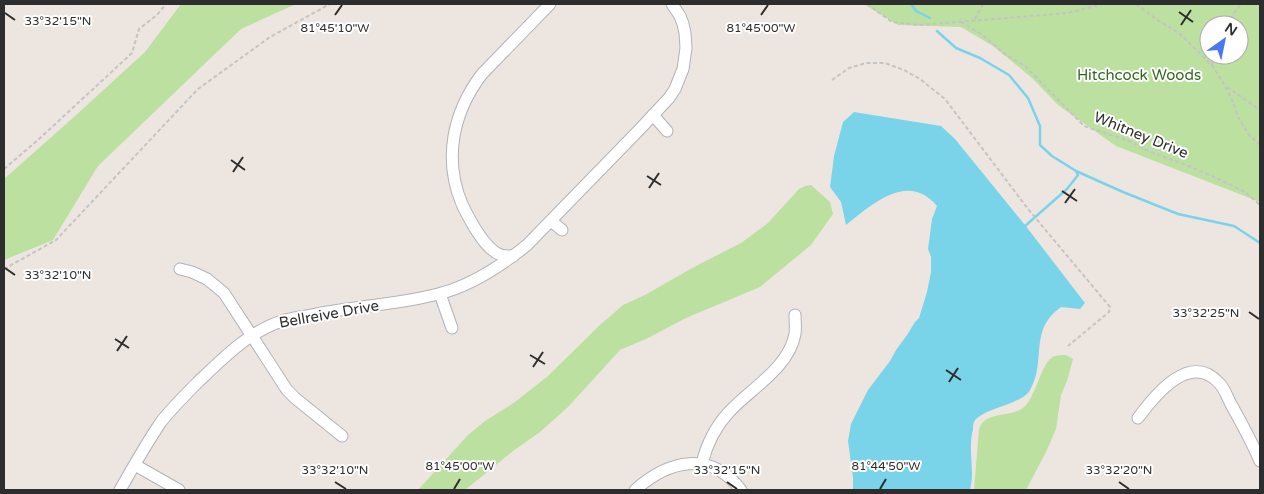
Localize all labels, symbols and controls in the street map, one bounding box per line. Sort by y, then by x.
text: 33°32'15"N [25,14,92,28]
north arrow [1199,15,1249,65]
text: N [1221,19,1240,40]
text: 81°45'10"W [300,21,370,35]
text: 81°45'00"W [726,21,796,35]
park label: Hitchcock Woods [1077,66,1201,84]
street label: Whitney Drive [1091,108,1191,162]
text: 33°32'10"N [25,268,92,282]
street label: Bellreive Drive [278,296,380,332]
text: 33°32'25"N [1173,306,1240,320]
text: 81°45'00"W [425,459,495,473]
text: 81°44'50"W [851,459,921,473]
text: 33°32'10"N [302,463,369,477]
text: 33°32'15"N [694,463,761,477]
text: 33°32'20"N [1086,463,1153,477]

